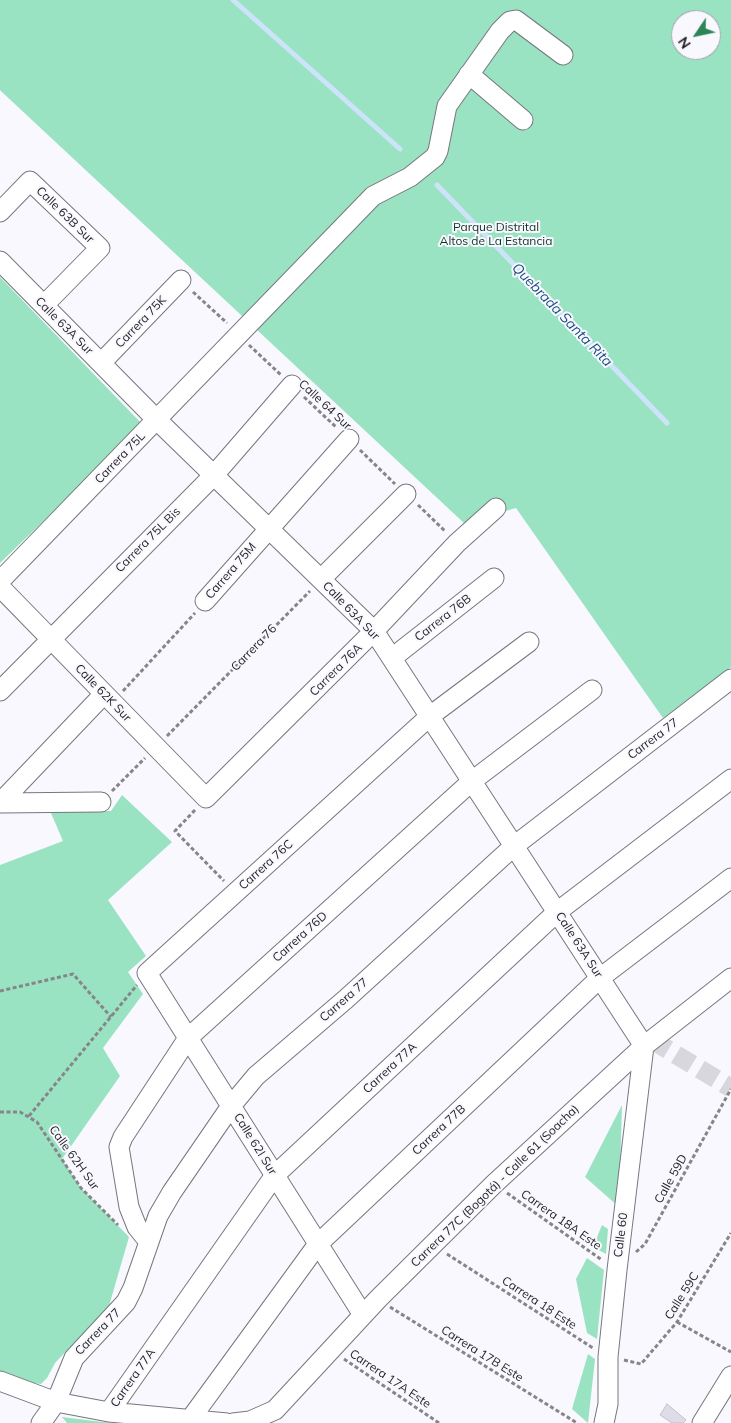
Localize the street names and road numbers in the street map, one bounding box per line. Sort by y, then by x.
street label: Calle 63B Sur [33,184,97,246]
street label: Carrera 75K [113,293,169,351]
street label: Calle 63A Sur [32,294,96,358]
street label: Calle 64 Sur [296,377,354,433]
street label: Carrera 75L [92,429,148,487]
street label: Carrera 75L Bis [112,504,184,576]
street label: Carrera 75M [203,540,259,602]
street label: Calle 63A Sur [320,579,382,643]
street label: Carrera 76B [412,592,474,644]
street label: Carrera 76 [228,622,280,674]
street label: Carrera 76A [307,641,365,699]
street label: Calle 62K Sur [72,661,134,725]
street label: Carrera 77 [625,715,681,763]
street label: Carrera 76C [236,837,296,893]
street label: Carrera 76D [270,909,330,965]
street label: Calle 63A Sur [552,909,606,981]
street label: Carrera 77 [317,975,371,1025]
street label: Carrera 77A [360,1039,420,1097]
street label: Carrera 77C (Bogotá) - Calle 61 (Soacha) [408,1102,582,1270]
street label: Carrera 77B [409,1102,469,1158]
street label: Calle 62I Sur [230,1111,280,1177]
street label: Calle 62H Sur [46,1123,102,1193]
street label: Calle 59D [652,1152,690,1206]
street label: Carrera 18A Este [518,1187,604,1253]
street label: Calle 60 [611,1212,631,1258]
street label: Calle 59C [662,1270,702,1322]
street label: Carrera 18 Este [499,1274,579,1332]
street label: Carrera 77 [72,1306,124,1358]
street label: Carrera 17B Este [438,1323,526,1385]
street label: Carrera 77A [108,1346,158,1410]
street label: Carrera 17A Este [347,1347,433,1411]

